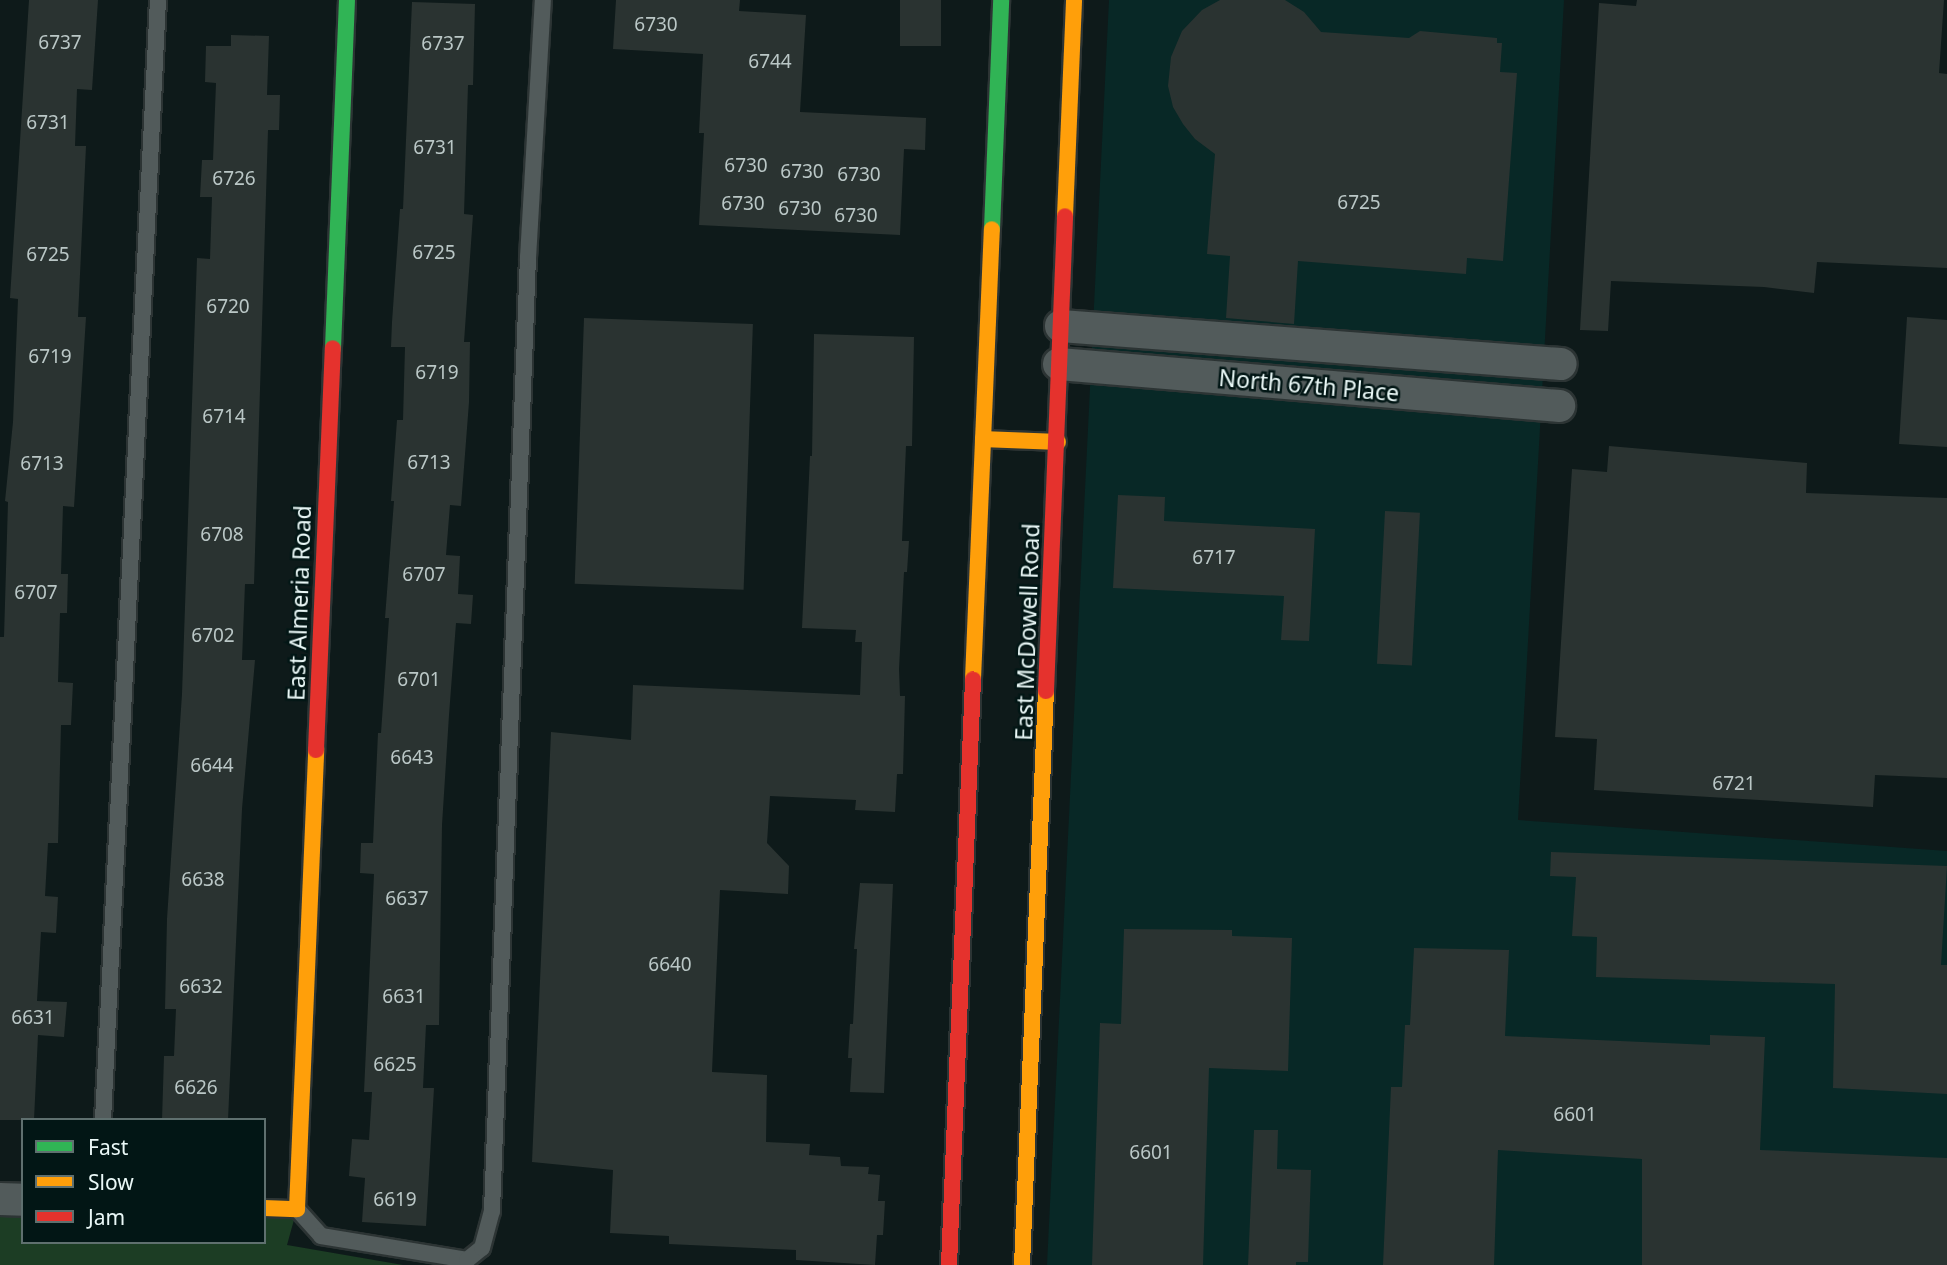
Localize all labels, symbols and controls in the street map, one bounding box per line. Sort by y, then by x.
house number: 6730 [634,14,678,36]
house number: 6737 [38,32,82,54]
house number: 6737 [421,33,465,55]
house number: 6744 [748,51,792,73]
house number: 6731 [26,112,70,134]
house number: 6731 [413,137,457,159]
house number: 6730 [724,155,768,177]
house number: 6730 [780,161,824,183]
house number: 6730 [837,164,881,186]
house number: 6726 [212,168,256,190]
house number: 6725 [1337,192,1381,214]
house number: 6730 [721,193,765,215]
house number: 6730 [778,198,822,220]
house number: 6730 [834,205,878,227]
house number: 6725 [412,242,456,264]
house number: 6725 [26,244,70,266]
house number: 6720 [206,296,250,318]
house number: 6719 [28,346,72,368]
house number: 6719 [415,362,459,384]
street label: North 67th Place [1218,363,1400,407]
house number: 6714 [202,406,246,428]
house number: 6713 [407,452,451,474]
house number: 6713 [20,453,64,475]
street label: East Almeria Road [282,505,316,701]
street label: East McDowell Road [1009,523,1045,741]
house number: 6708 [200,524,244,546]
house number: 6717 [1192,547,1236,569]
house number: 6707 [402,564,446,586]
house number: 6707 [14,582,58,604]
house number: 6702 [191,625,235,647]
house number: 6701 [397,669,441,691]
house number: 6643 [390,747,434,769]
house number: 6644 [190,755,234,777]
house number: 6721 [1712,773,1756,795]
house number: 6638 [181,869,225,891]
house number: 6637 [385,888,429,910]
house number: 6640 [648,954,692,976]
house number: 6632 [179,976,223,998]
house number: 6631 [382,986,426,1008]
house number: 6631 [11,1007,55,1029]
house number: 6625 [373,1054,417,1076]
house number: 6626 [174,1077,218,1099]
house number: 6601 [1553,1104,1597,1126]
legend [21,1118,266,1244]
text: Fast [88,1133,128,1161]
house number: 6601 [1129,1142,1173,1164]
text: Slow [88,1168,134,1196]
house number: 6619 [373,1189,417,1211]
text: Jam [88,1203,125,1231]

